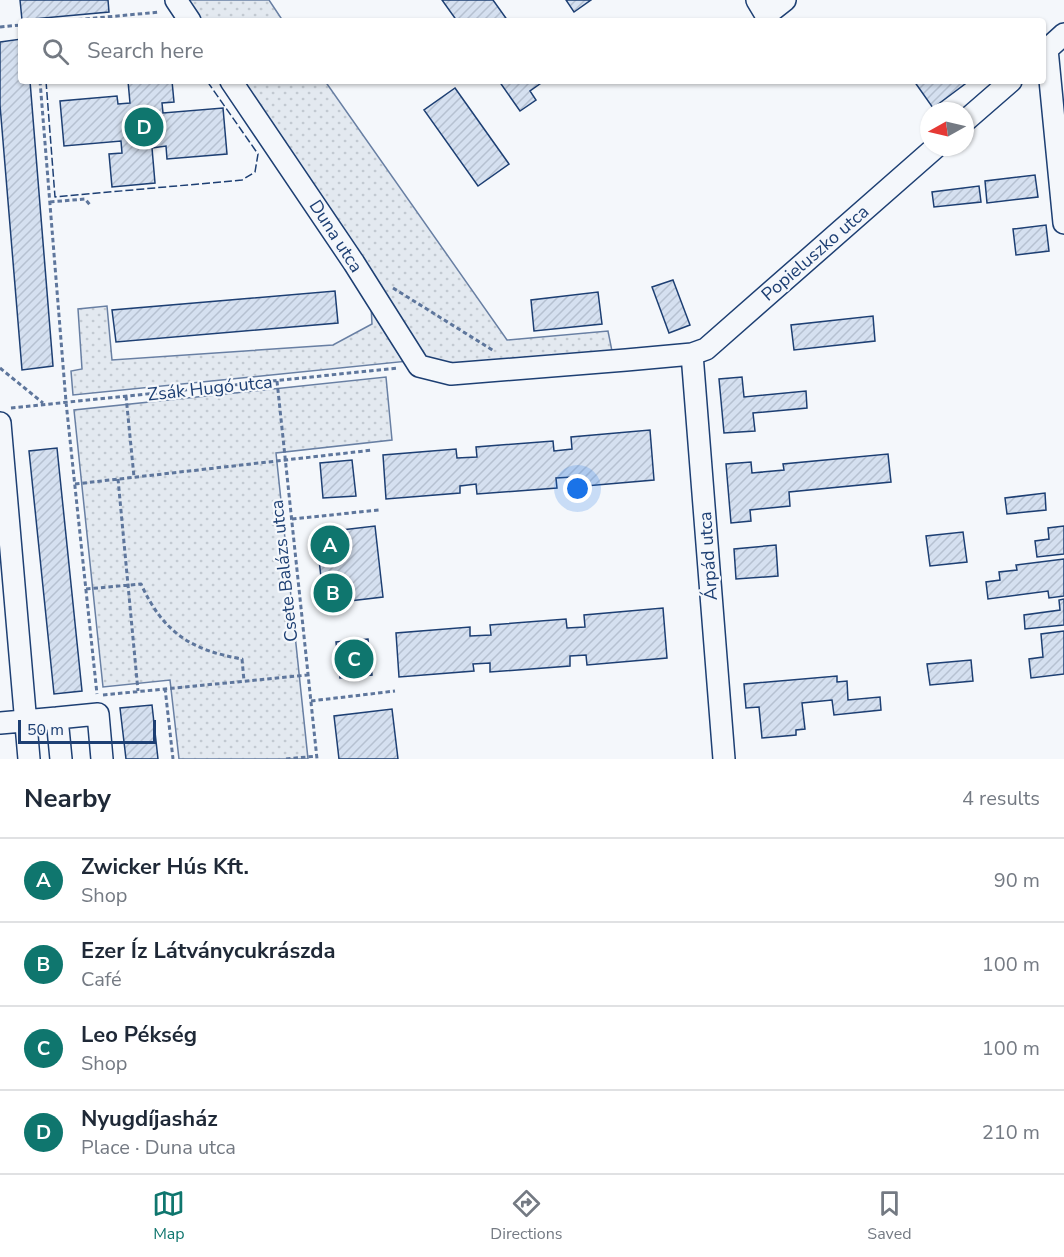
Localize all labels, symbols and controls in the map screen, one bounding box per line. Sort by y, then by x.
search box [18,18,1046,84]
icon: search [39,35,72,68]
text: Search here [87,36,204,66]
north arrow [920,102,974,156]
pin: D [124,104,164,150]
street label: Duna utca [304,195,368,277]
street label: Popieluszko utca [756,200,874,306]
street label: Zsák Hugó utca [146,370,274,406]
your location [563,474,592,503]
street label: Csete Balázs utca [265,499,303,643]
street label: Árpád utca [693,511,723,601]
pin: A [310,522,350,568]
pin: B [314,570,352,616]
pin: C [334,636,374,682]
scale bar [18,717,156,744]
text: 50 m [27,719,64,741]
text: Nearby [24,781,111,816]
text: 4 results [962,785,1040,812]
text: Zwicker Hús Kft. [81,852,249,882]
text: A [36,867,51,894]
text: 90 m [994,867,1040,894]
text: Shop [81,882,127,909]
text: Ezer Íz Látványcukrászda [81,936,335,966]
text: B [37,951,50,978]
text: 100 m [982,951,1040,978]
text: Café [81,966,122,993]
text: Leo Pékség [81,1020,197,1050]
text: C [37,1035,50,1062]
text: 100 m [982,1035,1040,1062]
text: Shop [81,1050,127,1077]
text: Nyugdíjasház [81,1104,218,1134]
text: D [36,1119,51,1146]
text: 210 m [982,1119,1040,1146]
text: Place · Duna utca [81,1134,236,1161]
tab: Map [152,1187,185,1245]
tab: Directions [490,1187,562,1245]
tab: Saved [867,1187,912,1245]

